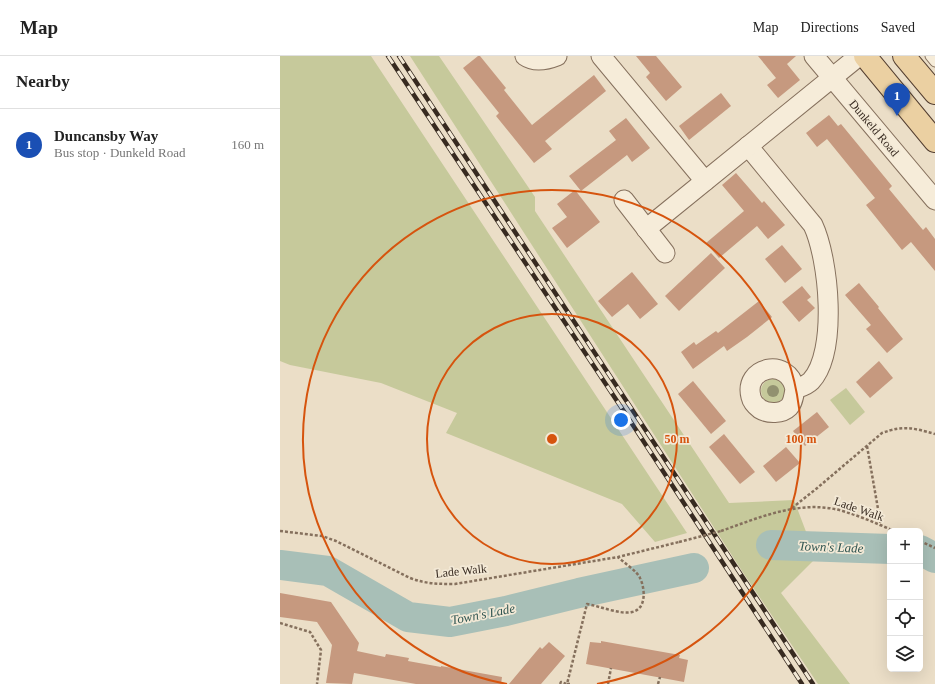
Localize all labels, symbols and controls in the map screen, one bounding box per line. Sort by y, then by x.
text: Map [20,17,58,38]
text: Map [753,20,778,35]
text: Directions [800,20,859,35]
text: Saved [881,20,915,35]
text: Nearby [16,72,70,91]
pin: 1 [884,83,910,116]
street label: Dunkeld Road [846,97,902,159]
text: Duncansby Way [54,128,158,144]
text: 1 [26,137,32,152]
text: 160 m [231,137,264,152]
text: Bus stop · Dunkeld Road [54,145,185,160]
your location [611,410,631,430]
centre of rings [545,432,559,446]
text: 50 m [665,432,690,446]
text: 100 m [786,432,817,446]
street label: Lade Walk [832,494,886,524]
map controls [887,528,923,672]
button: + [887,528,923,564]
water label: Town's Lade [798,538,864,556]
street label: Lade Walk [435,561,487,581]
button: − [887,564,923,600]
water label: Town's Lade [450,600,516,628]
button: locate [887,600,923,636]
button: layers [887,636,923,672]

